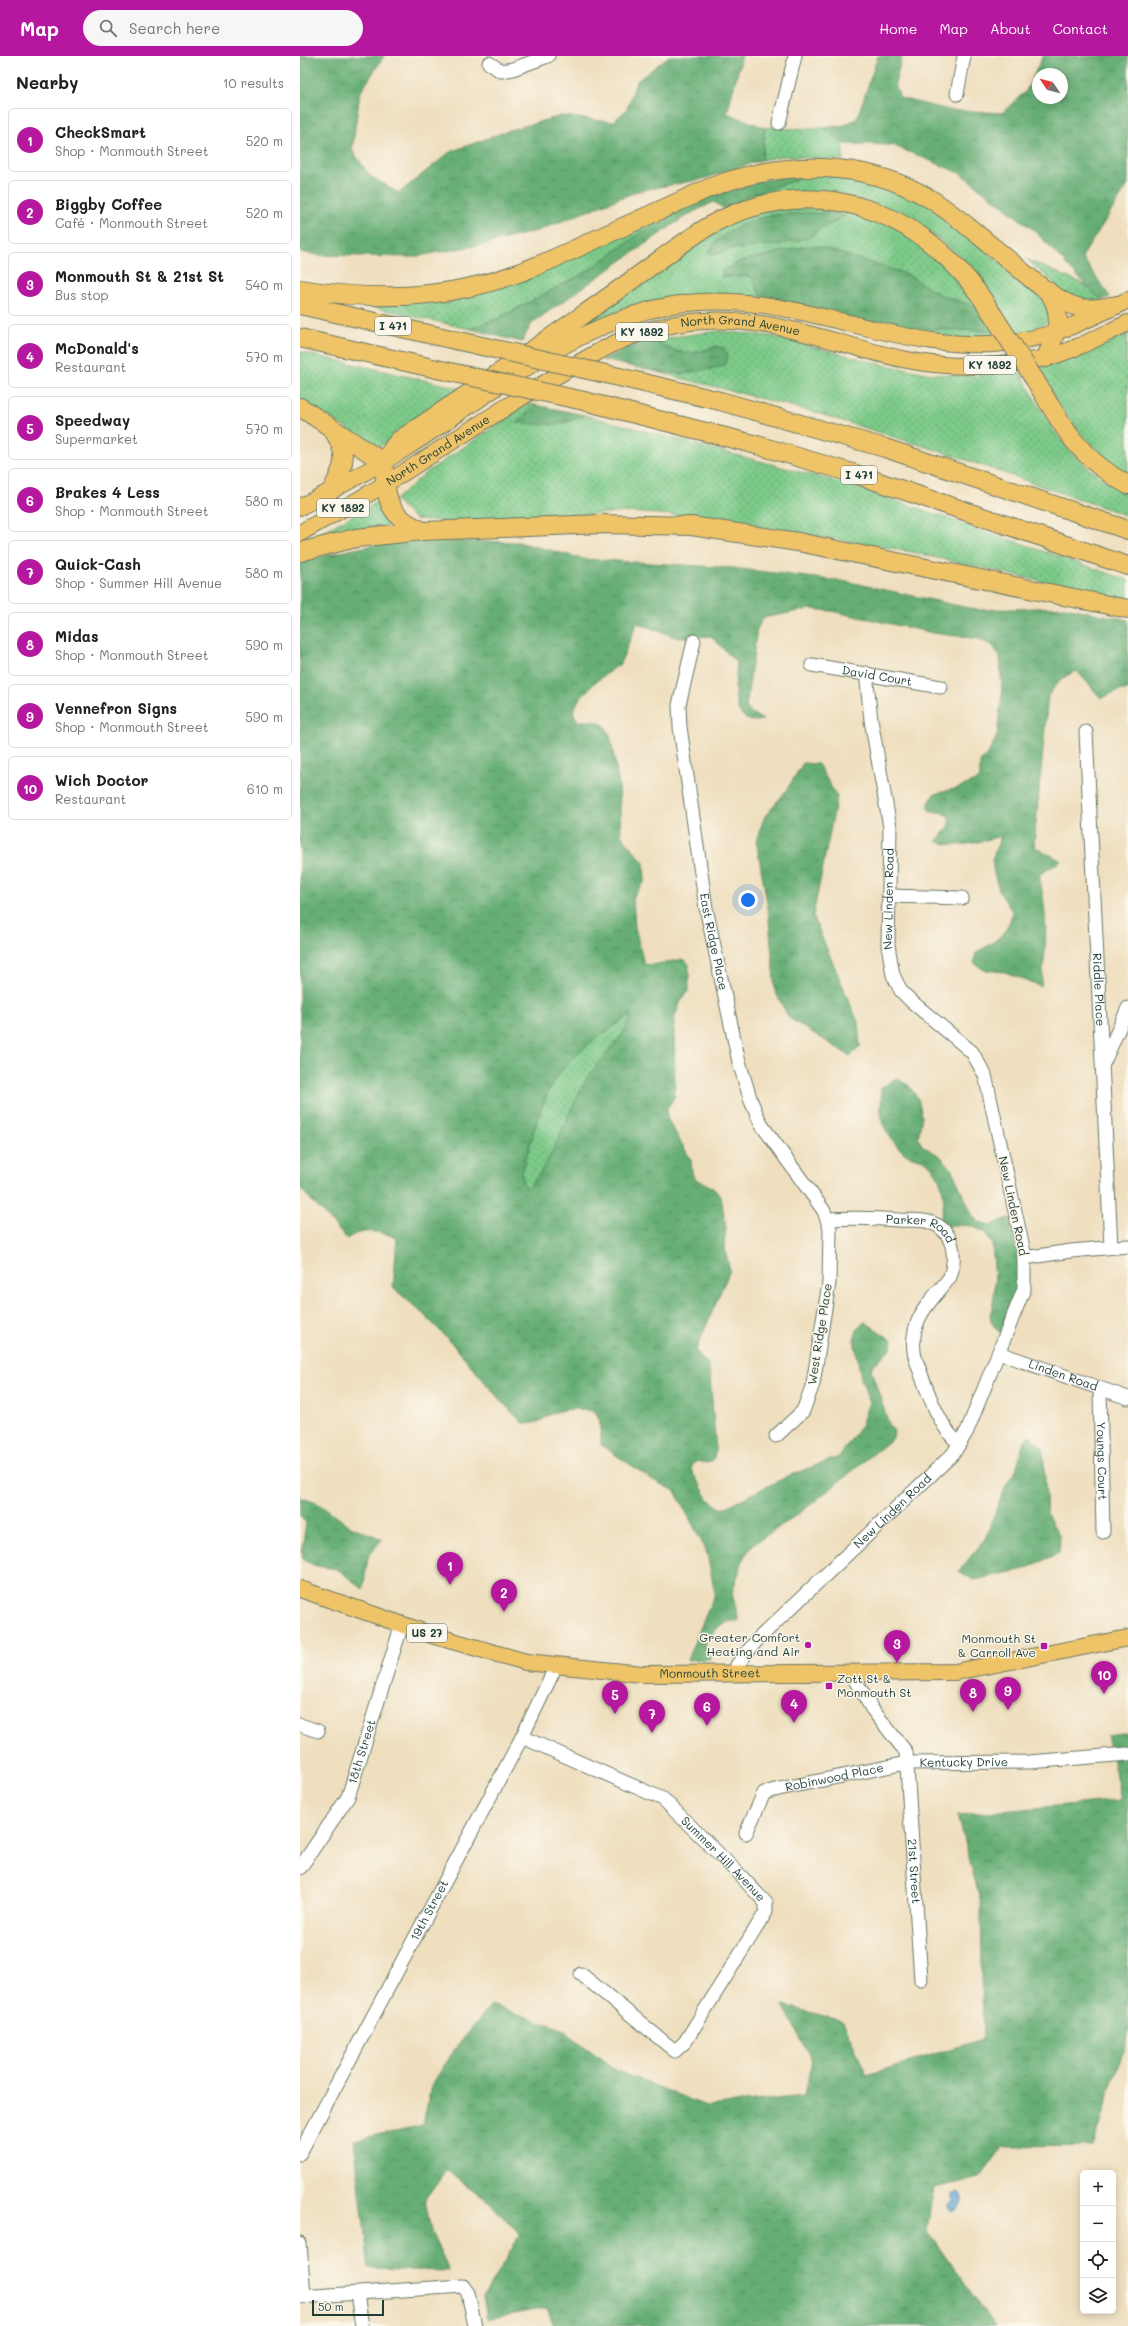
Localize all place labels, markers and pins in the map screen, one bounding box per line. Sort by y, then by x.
pin: 1 [437,1552,463,1585]
pin: 2 [491,1579,517,1612]
place label: Greater Comfort Heating and Air [699,1629,800,1659]
pin: 3 [884,1630,910,1663]
place label: Monmouth St & Carroll Ave [958,1630,1036,1660]
marker: Greater Comfort Heating and Air [803,1640,813,1650]
marker: Monmouth St & Carroll Ave [1039,1641,1049,1651]
pin: 10 [1091,1661,1117,1694]
place label: Zott St & Monmouth St [837,1670,912,1700]
pin: 9 [995,1677,1021,1710]
pin: 8 [960,1679,986,1712]
pin: 5 [602,1681,628,1714]
marker: Zott St & Monmouth St [824,1681,834,1691]
pin: 4 [781,1690,807,1723]
pin: 6 [694,1693,720,1726]
pin: 7 [639,1700,665,1733]

